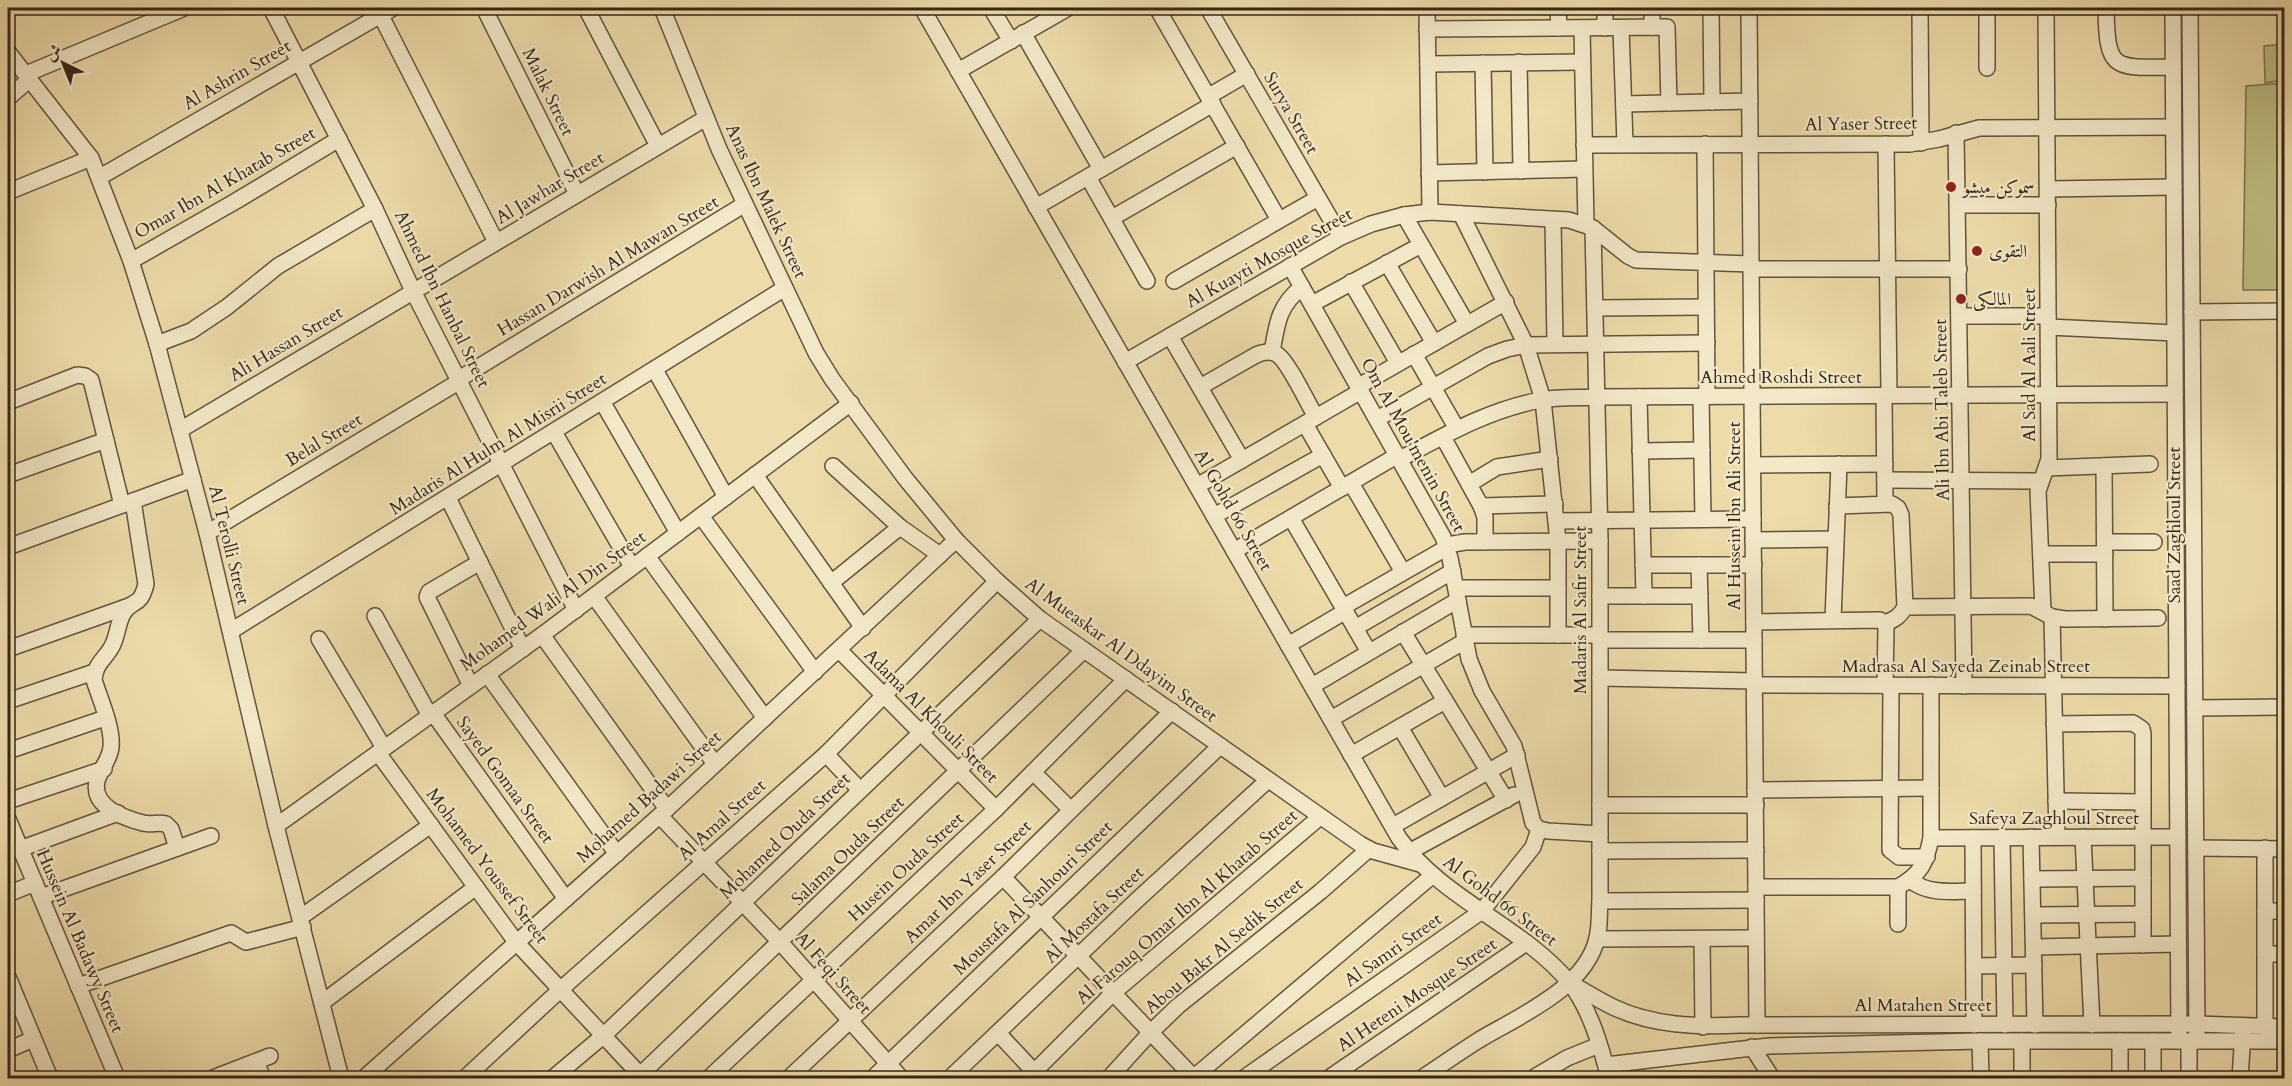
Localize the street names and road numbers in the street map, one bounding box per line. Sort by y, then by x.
street label: Al Ashrin Street [178,34,296,116]
street label: Malak Street [516,44,580,140]
street label: Surya Street [1257,67,1325,159]
street label: Al Yaser Street [1805,111,1918,137]
street label: Anas Ibn Malek Street [719,120,813,283]
street label: Omar Ibn Al Khatab Street [130,121,320,245]
street label: Al Jawhar Street [491,145,609,230]
street label: Hassan Darwish Al Mawan Street [493,190,724,342]
street label: Al Kuayti Mosque Street [1181,202,1357,314]
street label: Ahmed Ibn Hanbal Street [388,206,496,392]
street label: Al Sad Al Aali Street [2017,288,2042,442]
street label: Ali Hassan Street [225,300,348,388]
street label: Ali Ibn Abi Taleb Street [1928,318,1956,501]
street label: Om Al Mou'menin Street [1355,353,1471,537]
street label: Ahmed Roshdi Street [1700,365,1862,390]
street label: Madaris Al Hulm Al Misrii Street [385,367,612,521]
street label: Belal Street [281,407,367,473]
street label: Al Hussein Ibn Ali Street [1722,421,1747,610]
street label: Al Gohd 66 Street [1188,444,1278,576]
street label: Saad Zaghloul Street [2162,446,2187,603]
street label: Al Terolli Street [202,483,256,608]
street label: Mohamed Wali Al Din Street [455,525,651,677]
street label: Madaris Al Safir Street [1568,525,1593,694]
street label: Al Mueaskar Al Ddayim Street [1020,572,1222,728]
street label: Adama Al Khouli Street [858,643,1004,789]
street label: Madrasa Al Sayeda Zeinab Street [1842,654,2090,679]
street label: Sayed Gomaa Street [450,711,560,849]
street label: Mohamed Badawi Street [571,725,727,869]
street label: Mohamed Ouda Street [714,767,856,905]
street label: Al Amal Street [672,773,772,866]
street label: Mohamed Youssef Street [420,783,554,949]
street label: Salama Ouda Street [786,790,910,911]
street label: Al Farouq Omar Ibn Al Khatab Street [1071,803,1303,1010]
street label: Husein Ouda Street [843,806,970,927]
street label: Safeya Zaghloul Street [1969,806,2139,831]
street label: Amar Ibn Yaser Street [899,814,1037,949]
street label: Moustafa Al Sanhouri Street [948,815,1118,981]
street label: Hussein Al Badawy Street [30,845,130,1037]
street label: Al Gohd 66 Street [1438,850,1563,952]
street label: Al Mostafa Street [1039,861,1150,969]
street label: Abou Bakr Al Sedik Street [1139,872,1309,1020]
street label: Al Samri Street [1339,907,1447,993]
street label: Al Feqi Street [789,926,877,1020]
street label: Al Heteni Mosque Street [1332,932,1502,1058]
street label: Al Matahen Street [1855,993,1992,1018]

